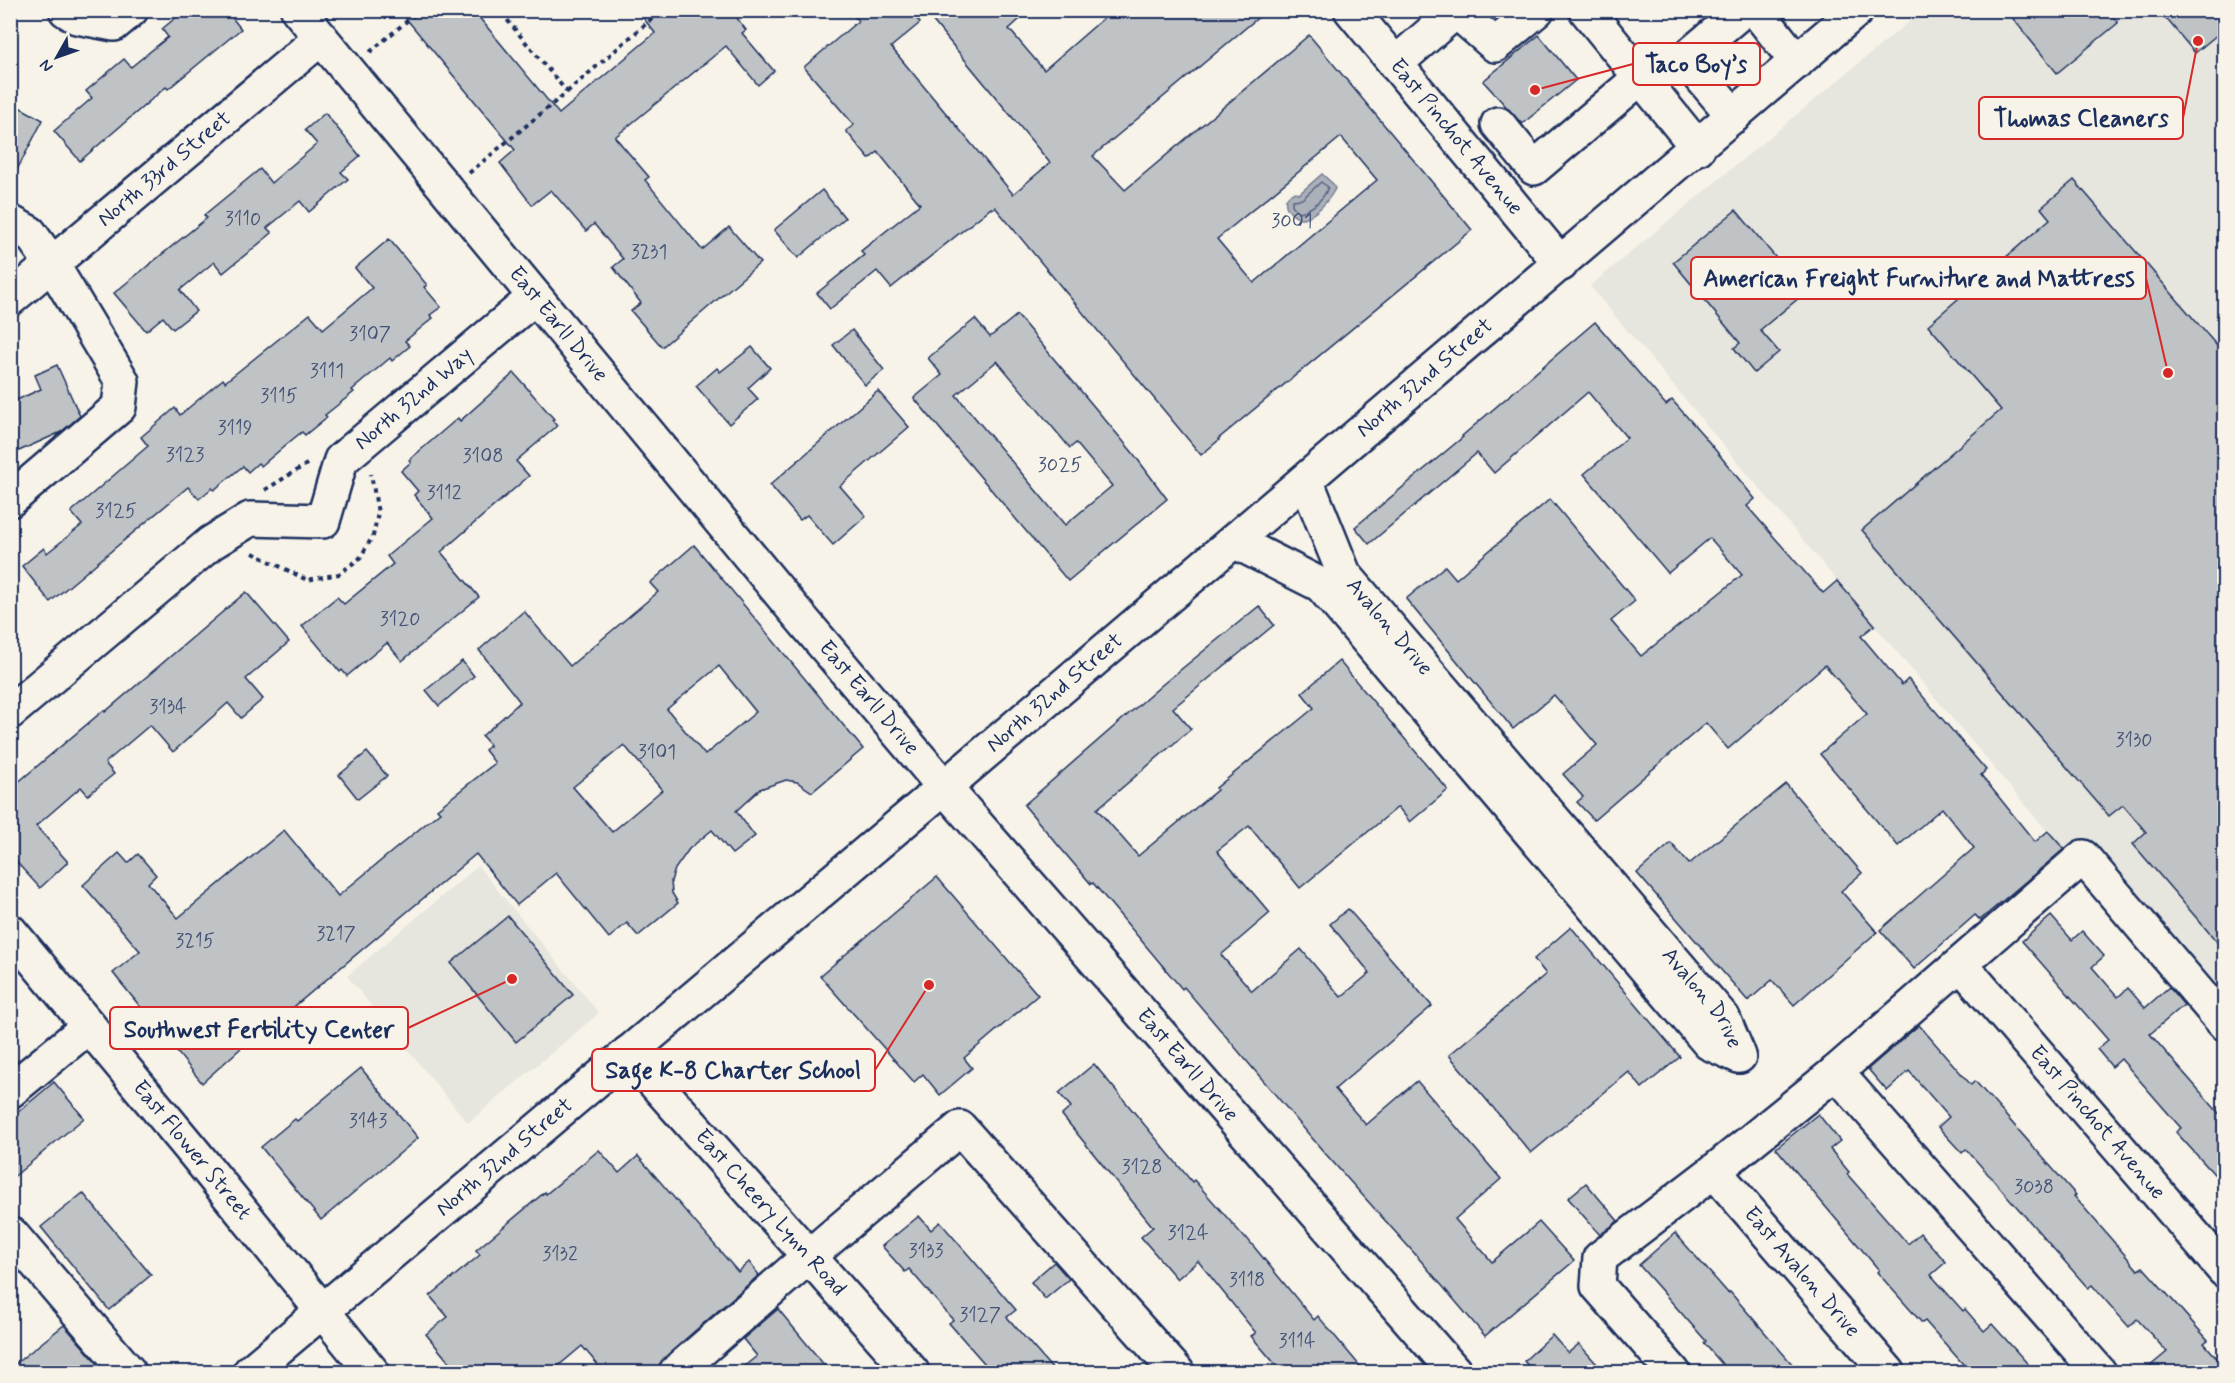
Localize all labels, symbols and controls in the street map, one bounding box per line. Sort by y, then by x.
north arrow [27,27,87,87]
callout: Taco Boy’s [1633,43,1760,85]
text: Taco Boy’s [1645,50,1747,81]
street label: East Pinchot Avenue [1383,53,1529,221]
text: N [35,55,58,77]
callout: Thomas Cleaners [1979,97,2183,139]
text: Thomas Cleaners [1993,104,2169,135]
street label: North 33rd Street [92,105,237,233]
house number: 3110 [225,206,261,233]
house number: 3001 [1271,208,1313,235]
house number: 3231 [631,239,667,266]
callout: American Freight Furniture and Mattress [1691,257,2146,299]
street label: East Earll Drive [502,261,614,388]
text: American Freight Furniture and Mattress [1703,264,2135,296]
street label: North 32nd Street [1351,312,1499,444]
house number: 3107 [349,321,391,348]
street label: North 32nd Way [349,341,479,457]
house number: 3111 [310,358,344,385]
house number: 3115 [260,383,298,410]
house number: 3119 [217,415,253,442]
house number: 3123 [166,442,204,469]
house number: 3108 [463,443,503,470]
house number: 3025 [1038,452,1082,479]
house number: 3112 [426,480,462,507]
house number: 3125 [95,498,137,525]
street label: Avalon Drive [1340,572,1439,682]
house number: 3120 [380,606,420,633]
street label: North 32nd Street [981,627,1129,759]
street label: East Earll Drive [812,635,925,761]
house number: 3134 [149,694,187,721]
house number: 3130 [2116,727,2152,754]
house number: 3101 [638,739,676,766]
house number: 3217 [316,921,356,948]
house number: 3215 [175,928,215,955]
street label: Avalon Drive [1655,942,1748,1053]
street label: East Earll Drive [1130,1003,1244,1128]
callout: Southwest Fertility Center [110,1007,408,1049]
text: Southwest Fertility Center [124,1015,395,1046]
street label: East Pinchot Avenue [2023,1040,2171,1206]
callout: Sage K-8 Charter School [592,1049,875,1091]
text: Sage K-8 Charter School [605,1056,861,1090]
street label: East Flower Street [126,1075,258,1226]
street label: North 32nd Street [430,1092,579,1223]
house number: 3143 [349,1108,387,1135]
street label: East Cheery Lynn Road [688,1123,852,1302]
house number: 3128 [1122,1154,1162,1181]
house number: 3038 [2014,1174,2054,1201]
street label: East Avalon Drive [1737,1201,1866,1344]
house number: 3124 [1167,1220,1209,1247]
house number: 3133 [909,1238,943,1265]
house number: 3132 [542,1241,578,1268]
house number: 3118 [1229,1267,1265,1294]
house number: 3127 [959,1302,1001,1329]
house number: 3114 [1278,1328,1316,1355]

